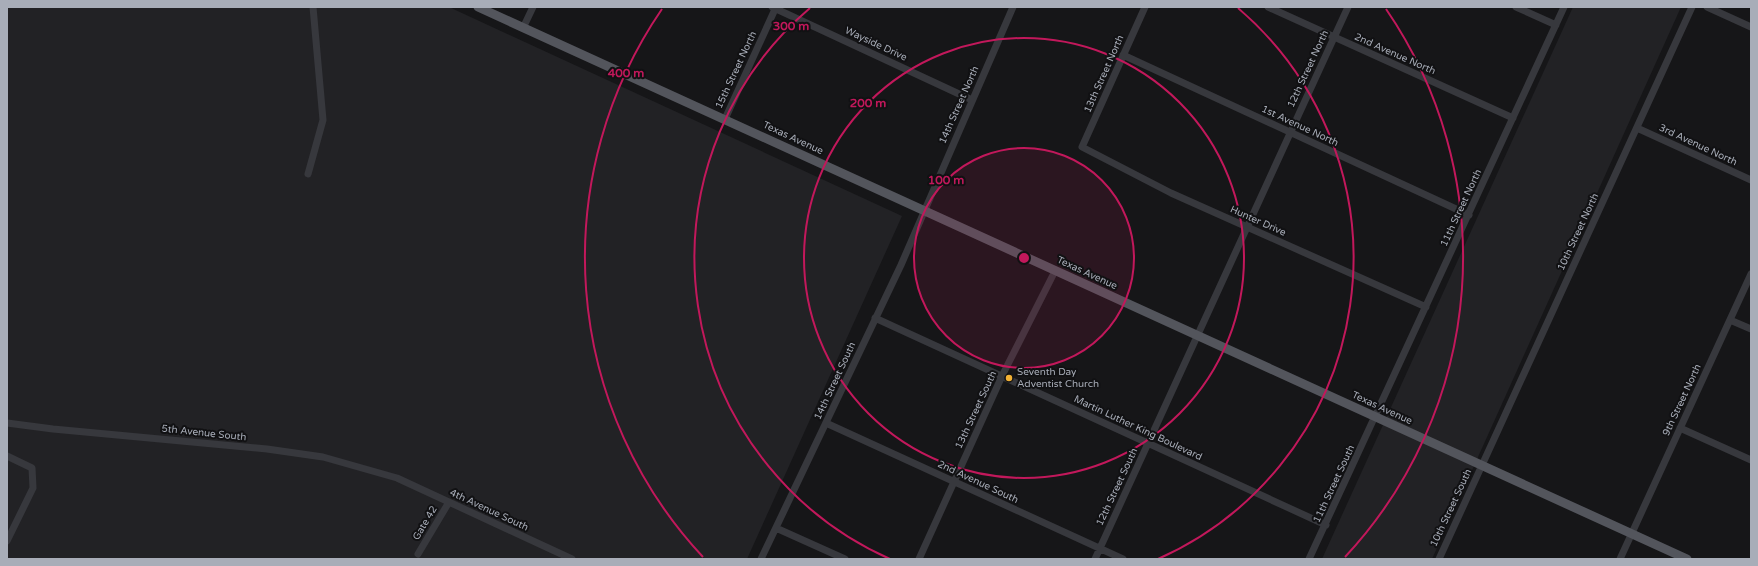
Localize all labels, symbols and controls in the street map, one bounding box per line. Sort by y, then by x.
text: 300 m [773,19,809,33]
street label: Wayside Drive [843,24,909,64]
street label: 12th Street North [1285,28,1331,110]
street label: 15th Street North [713,29,759,111]
street label: 2nd Avenue North [1353,31,1437,77]
street label: 13th Street North [1081,33,1127,115]
street label: 14th Street North [936,64,982,146]
text: 400 m [608,66,644,80]
text: 200 m [850,96,886,110]
street label: 1st Avenue North [1260,103,1340,149]
street label: Texas Avenue [761,119,825,157]
street label: 3rd Avenue North [1657,122,1739,168]
street label: 11th Street North [1438,167,1484,249]
text: 100 m [928,173,964,187]
street label: 10th Street North [1555,191,1601,273]
street label: Hunter Drive [1228,203,1288,239]
centre of rings [1017,251,1031,265]
street label: Texas Avenue [1055,254,1119,292]
street label: 14th Street South [812,340,858,422]
street label: 9th Street North [1660,362,1704,438]
place label: Seventh Day Adventist Church [1017,366,1099,390]
street label: 13th Street South [953,369,999,451]
marker: Seventh Day Adventist Church [1004,373,1014,383]
street label: Texas Avenue [1350,389,1414,427]
street label: Martin Luther King Boulevard [1072,393,1204,463]
street label: 5th Avenue South [161,423,247,443]
street label: 11th Street South [1311,443,1357,525]
street label: 12th Street South [1094,446,1140,528]
street label: 2nd Avenue South [936,458,1020,506]
street label: 10th Street South [1428,467,1474,549]
street label: 4th Avenue South [448,487,530,533]
street label: Gate 42 [410,504,440,542]

